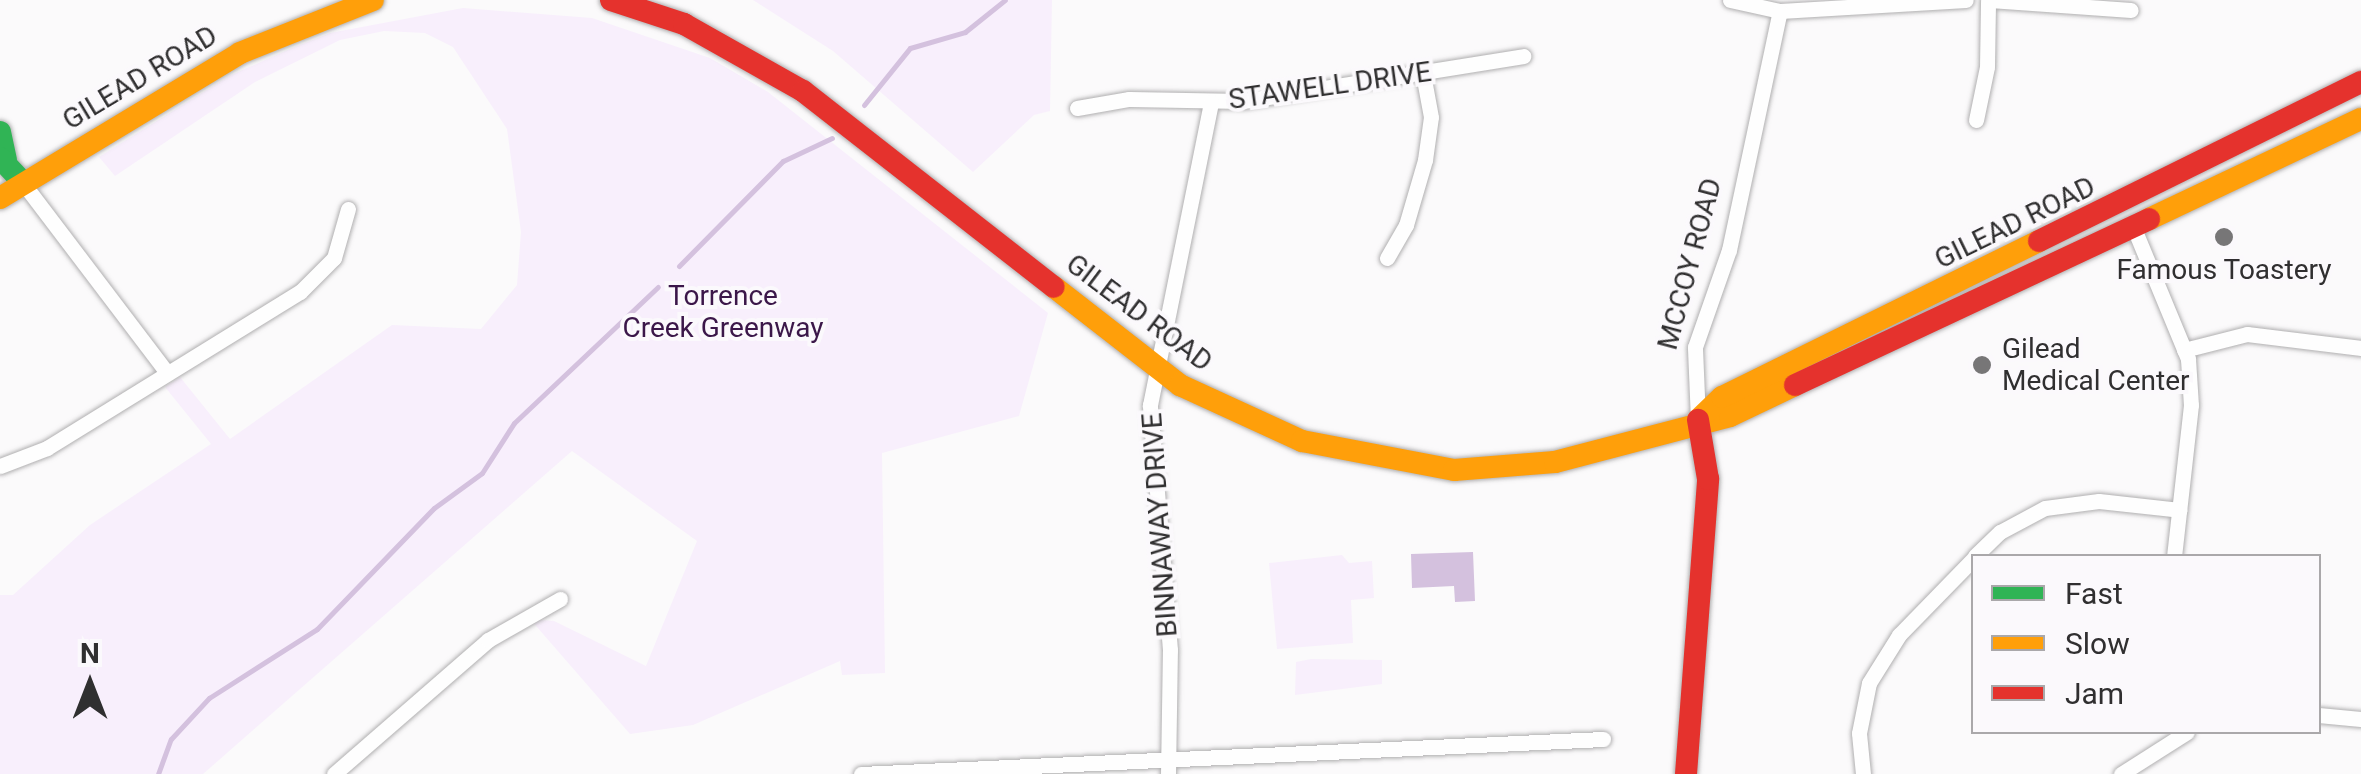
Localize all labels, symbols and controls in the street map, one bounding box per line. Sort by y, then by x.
street label: GILEAD ROAD [57,19,223,137]
street label: STAWELL DRIVE [1226,55,1434,117]
street label: GILEAD ROAD [1929,170,2101,276]
street label: MCCOY ROAD [1651,175,1729,353]
marker: Famous Toastery [2213,226,2235,248]
street label: GILEAD ROAD [1059,247,1219,379]
place label: Famous Toastery [2116,253,2332,287]
park label: Torrence Creek Greenway [622,279,824,345]
place label: Gilead Medical Center [2002,332,2190,398]
marker: Gilead Medical Center [1971,354,1993,376]
street label: BINNAWAY DRIVE [1135,412,1185,638]
legend [1971,554,2321,734]
text: Fast [2065,576,2123,611]
text: Slow [2065,626,2130,661]
north arrow [40,634,140,734]
text: N [80,637,100,670]
text: Jam [2065,676,2124,711]

